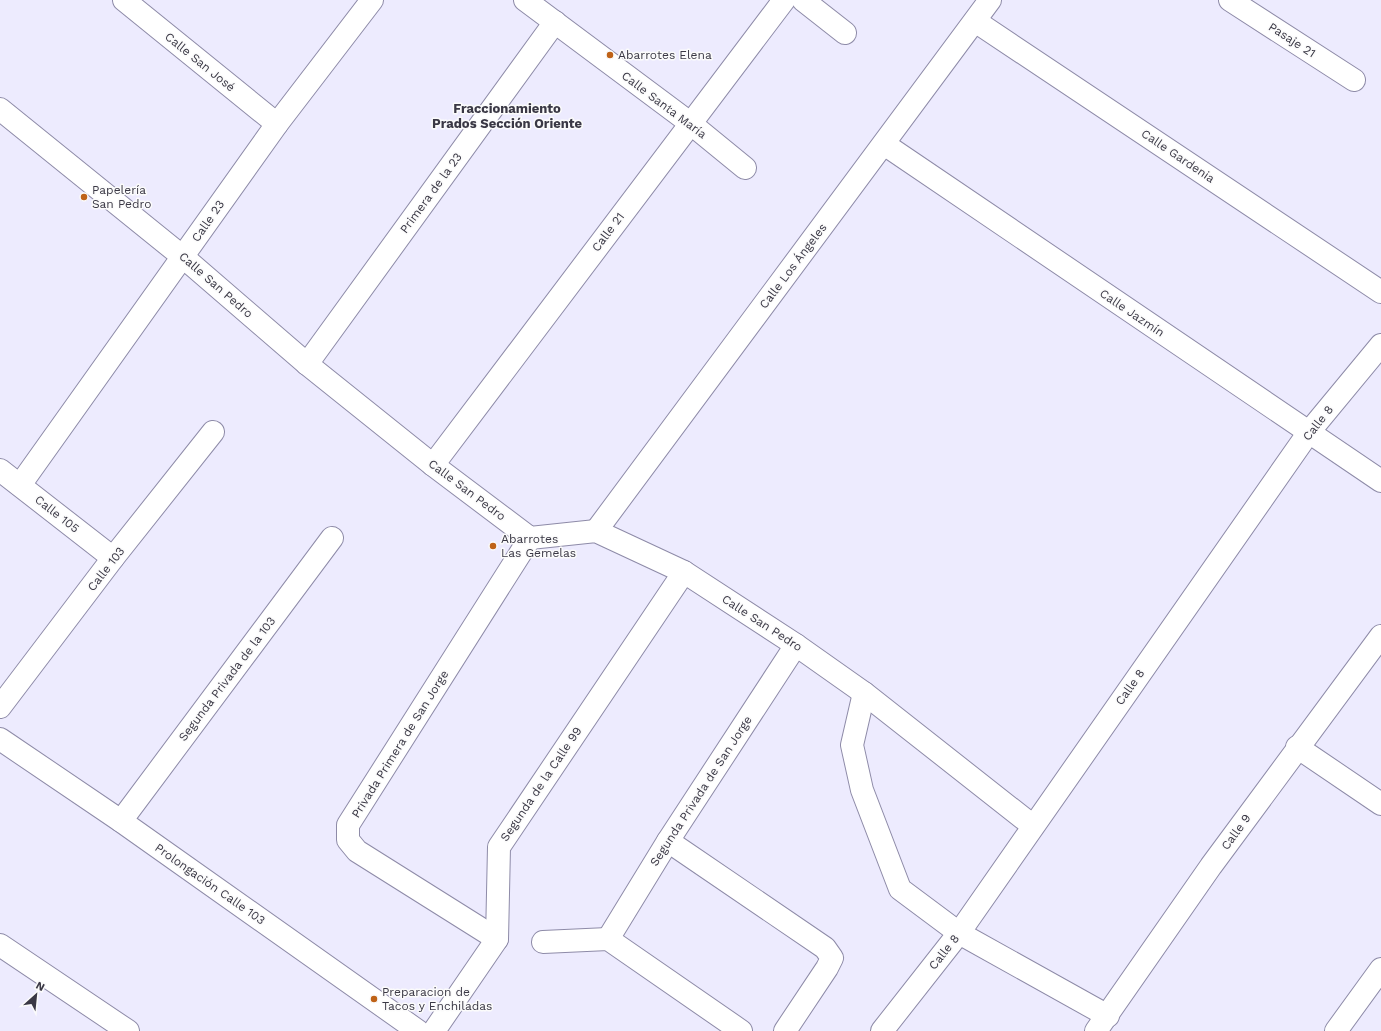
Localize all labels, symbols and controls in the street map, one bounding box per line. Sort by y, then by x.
street label: Pasaje 21 [1266,20,1318,60]
street label: Calle San José [162,29,238,95]
place label: Abarrotes Elena [618,48,712,62]
marker: Abarrotes Elena [605,50,615,60]
street label: Calle Santa María [619,69,709,142]
district label: Fraccionamiento Prados Sección Oriente [432,101,582,131]
street label: Calle Gardenia [1139,126,1217,186]
street label: Primera de la 23 [397,150,465,236]
place label: Papelería San Pedro [92,183,151,211]
marker: Papelería San Pedro [79,192,89,202]
street label: Calle 23 [189,198,227,244]
street label: Calle 21 [589,210,627,254]
street label: Calle Los Ángeles [756,221,830,311]
street label: Calle San Pedro [176,249,256,321]
street label: Calle Jazmín [1097,286,1167,340]
street label: Calle 8 [1300,403,1336,443]
street label: Calle San Pedro [426,456,508,524]
street label: Calle 105 [32,492,82,536]
place label: Abarrotes Las Gemelas [501,532,576,560]
marker: Abarrotes Las Gemelas [488,541,498,551]
street label: Calle 103 [84,544,128,594]
street label: Calle San Pedro [719,592,805,654]
street label: Segunda Privada de la 103 [176,614,278,744]
street label: Calle 8 [1113,666,1147,708]
street label: Privada Primera de San Jorge [349,668,451,820]
street label: Segunda Privada de San Jorge [647,713,755,869]
street label: Segunda de la Calle 99 [497,724,585,844]
street label: Calle 9 [1218,811,1254,853]
street label: Prolongación Calle 103 [152,841,268,927]
street label: Calle 8 [926,932,962,972]
north arrow [16,975,56,1015]
text: N [34,979,47,994]
place label: Preparacion de Tacos y Enchiladas [382,985,492,1013]
marker: Preparacion de Tacos y Enchiladas [369,994,379,1004]

